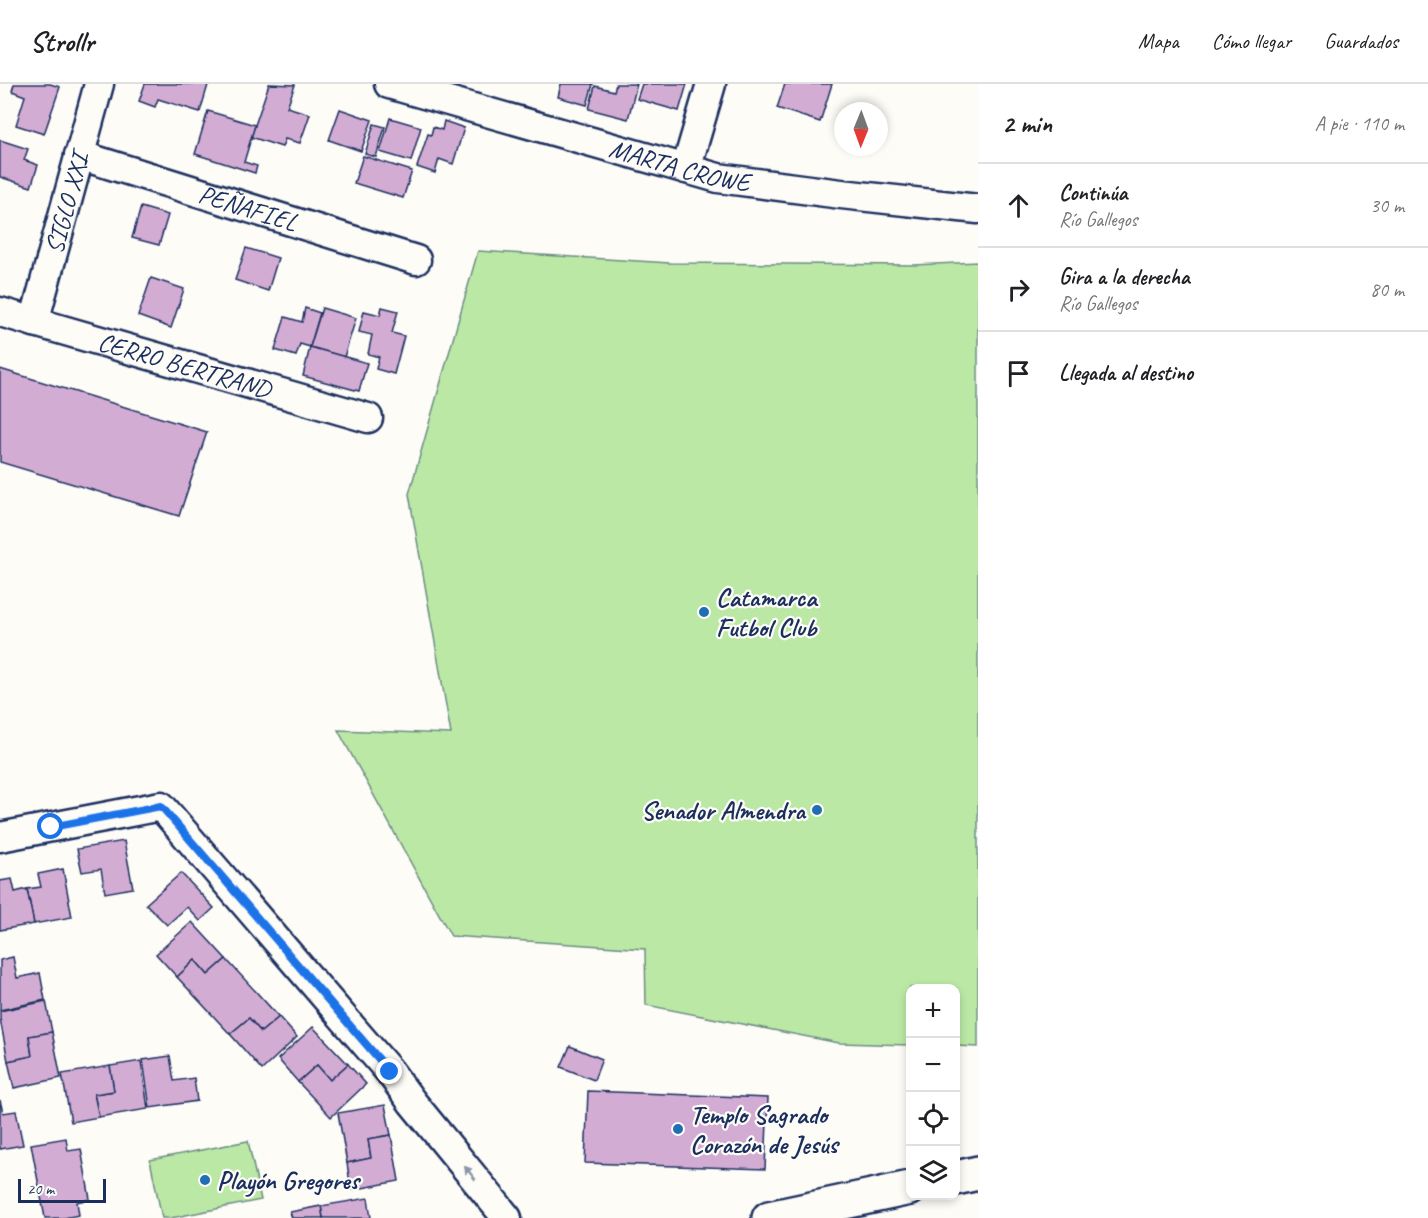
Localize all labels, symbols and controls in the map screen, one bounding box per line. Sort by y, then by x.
text: Strollr [30,24,94,59]
text: Mapa [1138,28,1179,54]
text: Cómo llegar [1212,28,1291,54]
text: Guardados [1324,28,1398,54]
north arrow [834,102,888,156]
text: 2 min [1002,107,1052,140]
text: A pie · 110 m [1315,111,1404,136]
street label: MARTA CROWE [606,132,755,199]
street label: SIGLO XXI [37,144,98,257]
street label: PEÑAFIEL [195,177,302,239]
text: Continúa [1059,179,1127,207]
icon: ahead [1002,189,1035,222]
text: 30 m [1370,193,1404,218]
text: Río Gallegos [1059,207,1137,232]
text: Gira a la derecha [1059,263,1190,291]
icon: right [1002,273,1035,306]
text: 80 m [1370,277,1404,302]
text: Río Gallegos [1059,291,1137,316]
street label: CERRO BERTRAND [94,325,277,407]
icon: arrive [1002,357,1035,390]
text: Llegada al destino [1059,359,1193,387]
place label: Catamarca Futbol Club [716,581,819,644]
marker: Catamarca Futbol Club [697,605,711,619]
place label: Senador Almendra [641,794,807,827]
marker: Senador Almendra [810,803,824,817]
route start [37,813,63,839]
map controls [906,984,960,1200]
button: + [906,984,960,1038]
button: − [906,1038,960,1092]
route end [376,1058,402,1084]
button: locate [906,1092,960,1146]
place label: Templo Sagrado Corazón de Jesús [690,1098,840,1161]
marker: Templo Sagrado Corazón de Jesús [671,1122,685,1136]
button: layers [906,1146,960,1200]
place label: Playón Gregores [217,1164,362,1197]
one-way arrow [463,1165,476,1181]
marker: Playón Gregores [198,1173,212,1187]
scale bar [18,1176,106,1204]
text: 20 m [27,1179,54,1199]

